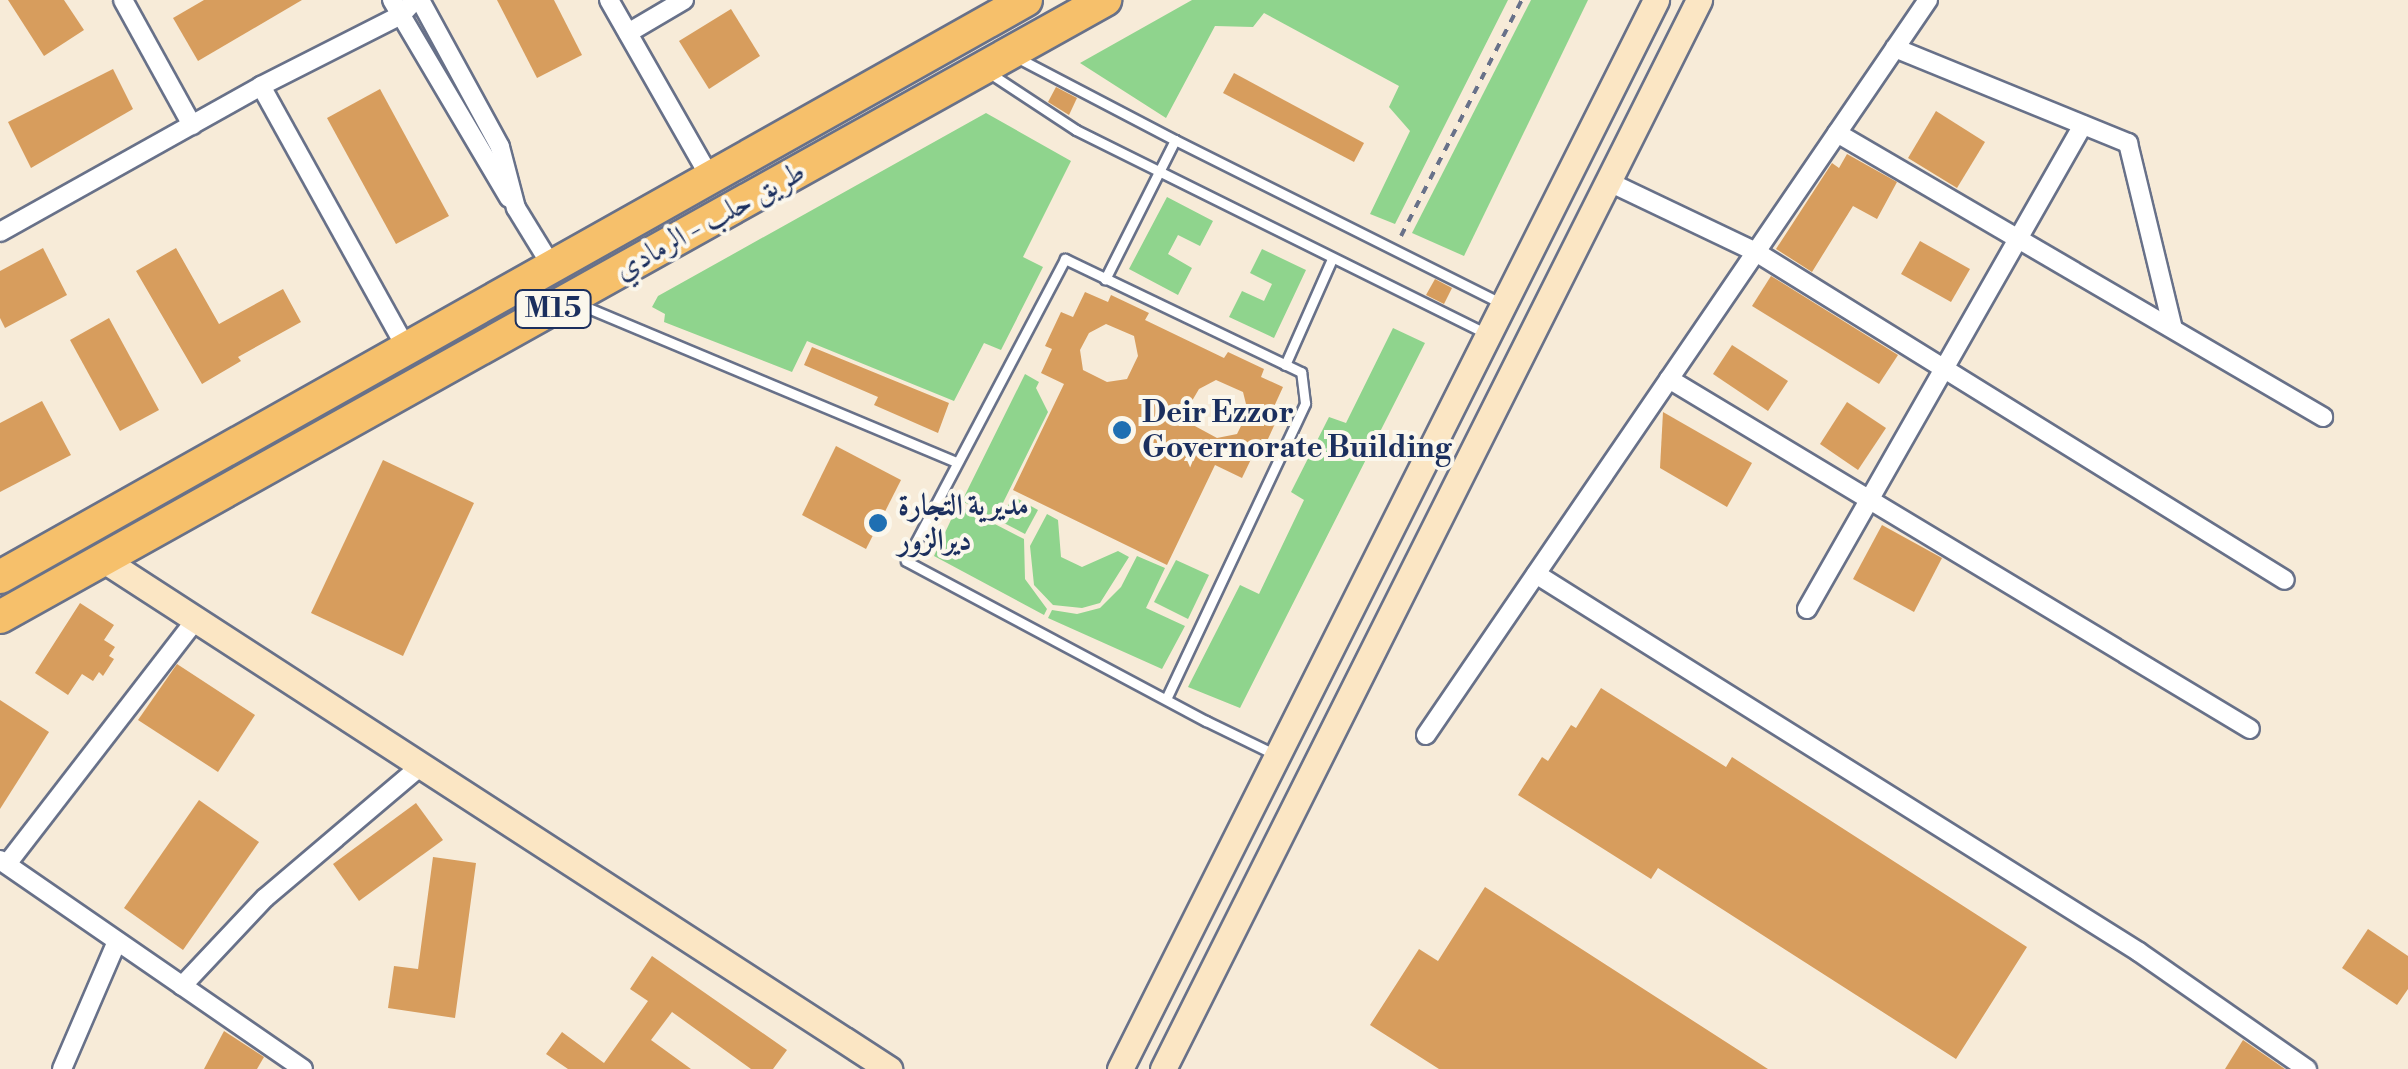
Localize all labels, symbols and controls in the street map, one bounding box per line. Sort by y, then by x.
street label: طريق حلب - الرمادي [608,154,812,288]
road number: M15 [513,286,593,332]
place label: Deir Ezzor Governorate Building [1142,395,1452,466]
marker: Deir Ezzor Governorate Building [1111,419,1133,441]
place label: مديرية التجارة ديرالزور [898,488,1029,558]
marker: مديرية التجارة ديرالزور [867,512,889,534]

